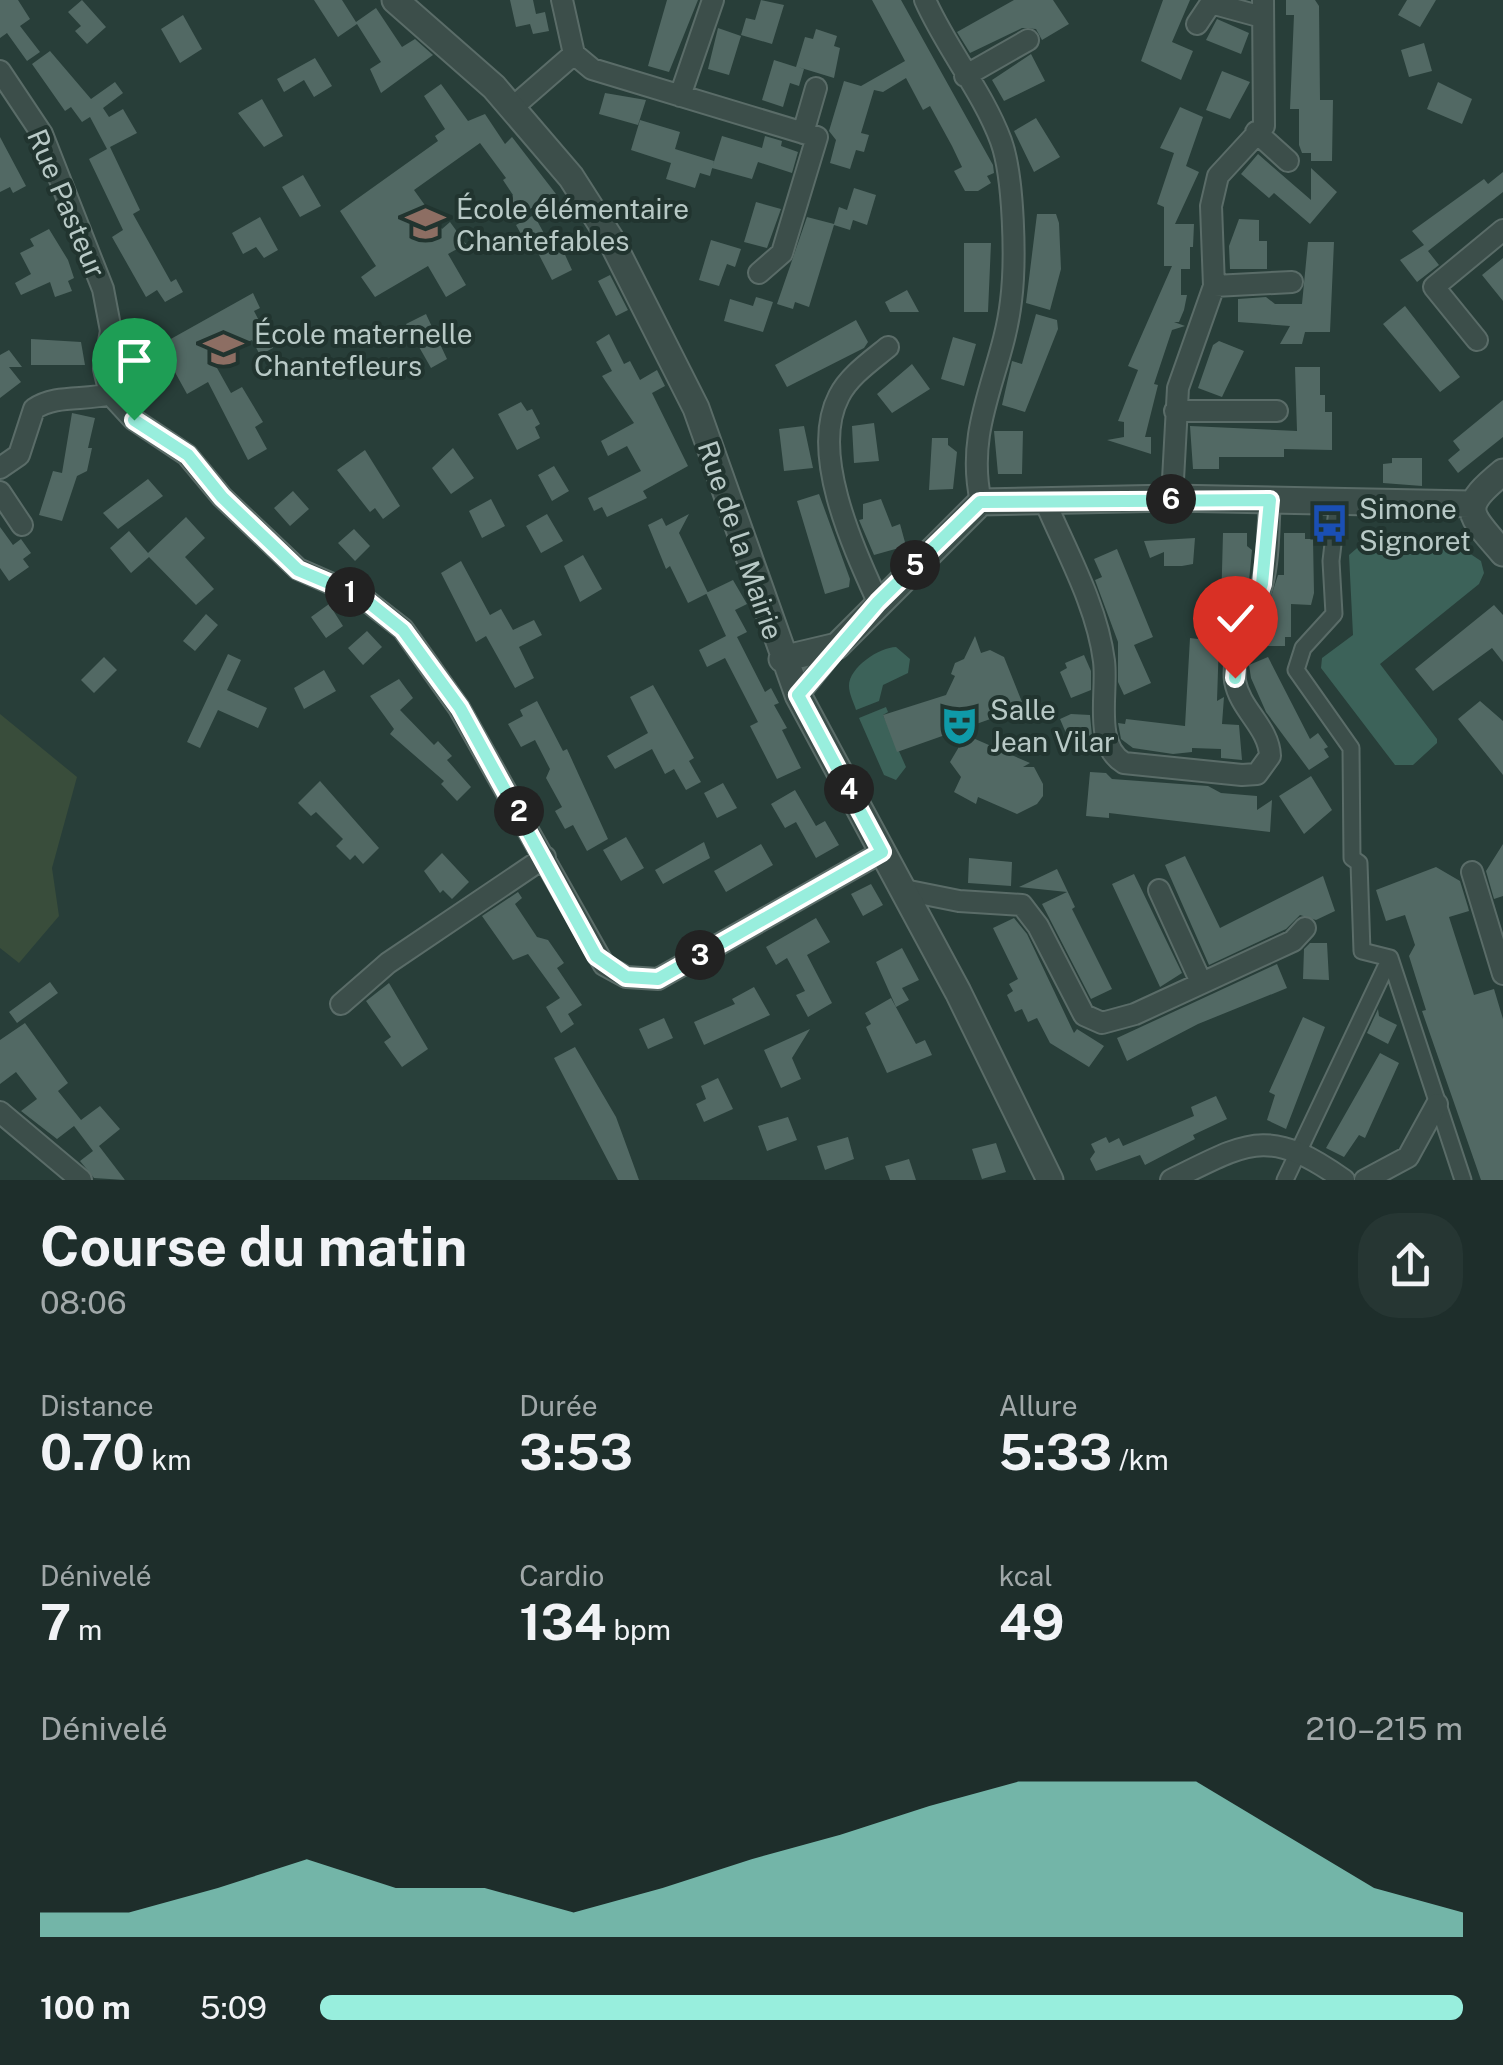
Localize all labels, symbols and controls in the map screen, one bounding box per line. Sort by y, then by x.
street label: Rue Pasteur [21,124,113,282]
place label: École élémentaire Chantefables [456,192,689,257]
school or university icon: École élémentaire Chantefables [405,203,447,245]
place label: École maternelle Chantefleurs [254,317,473,382]
pin [92,318,177,421]
school or university icon: École maternelle Chantefleurs [203,328,245,370]
icon: arrive [107,333,162,388]
street label: Rue de la Mairie [692,436,790,644]
pin: 6 [1146,474,1196,524]
text: 6 [1162,482,1180,515]
place label: Simone Signoret [1359,492,1471,557]
bus stop icon: Simone Signoret [1308,503,1350,545]
pin: 5 [890,540,940,590]
text: 5 [906,548,924,581]
pin: 1 [325,567,375,617]
text: 1 [344,575,356,608]
pin [1193,576,1278,679]
icon: check [1208,591,1263,646]
place label: Salle Jean Vilar [990,693,1115,758]
theatre icon: Salle Jean Vilar [939,704,981,746]
pin: 4 [824,764,874,814]
text: 4 [840,772,858,805]
pin: 2 [494,786,544,836]
text: 2 [510,794,528,827]
pin: 3 [675,930,725,980]
text: 3 [691,938,709,971]
button: share [1358,1213,1463,1318]
text: Course du matin [40,1214,467,1278]
text: 08:06 [40,1284,127,1321]
text: Distance [40,1389,154,1422]
text: Durée [519,1389,598,1422]
text: Allure [999,1389,1078,1422]
text: 0.70 [40,1422,145,1481]
text: 3:53 [519,1422,633,1481]
text: 5:33 [999,1422,1112,1481]
text: km [145,1443,191,1476]
text: /km [1112,1443,1169,1476]
text: Dénivelé [40,1559,152,1592]
text: Cardio [519,1559,604,1592]
text: kcal [999,1559,1053,1592]
text: 7 [40,1592,71,1651]
text: 134 [519,1592,607,1651]
text: 49 [999,1592,1064,1651]
text: m [71,1613,102,1646]
text: bpm [607,1613,671,1646]
text: Dénivelé [40,1710,168,1747]
text: 210–215 m [1306,1710,1463,1747]
text: 100 m [40,1989,131,2026]
text: 5:09 [200,1989,267,2026]

